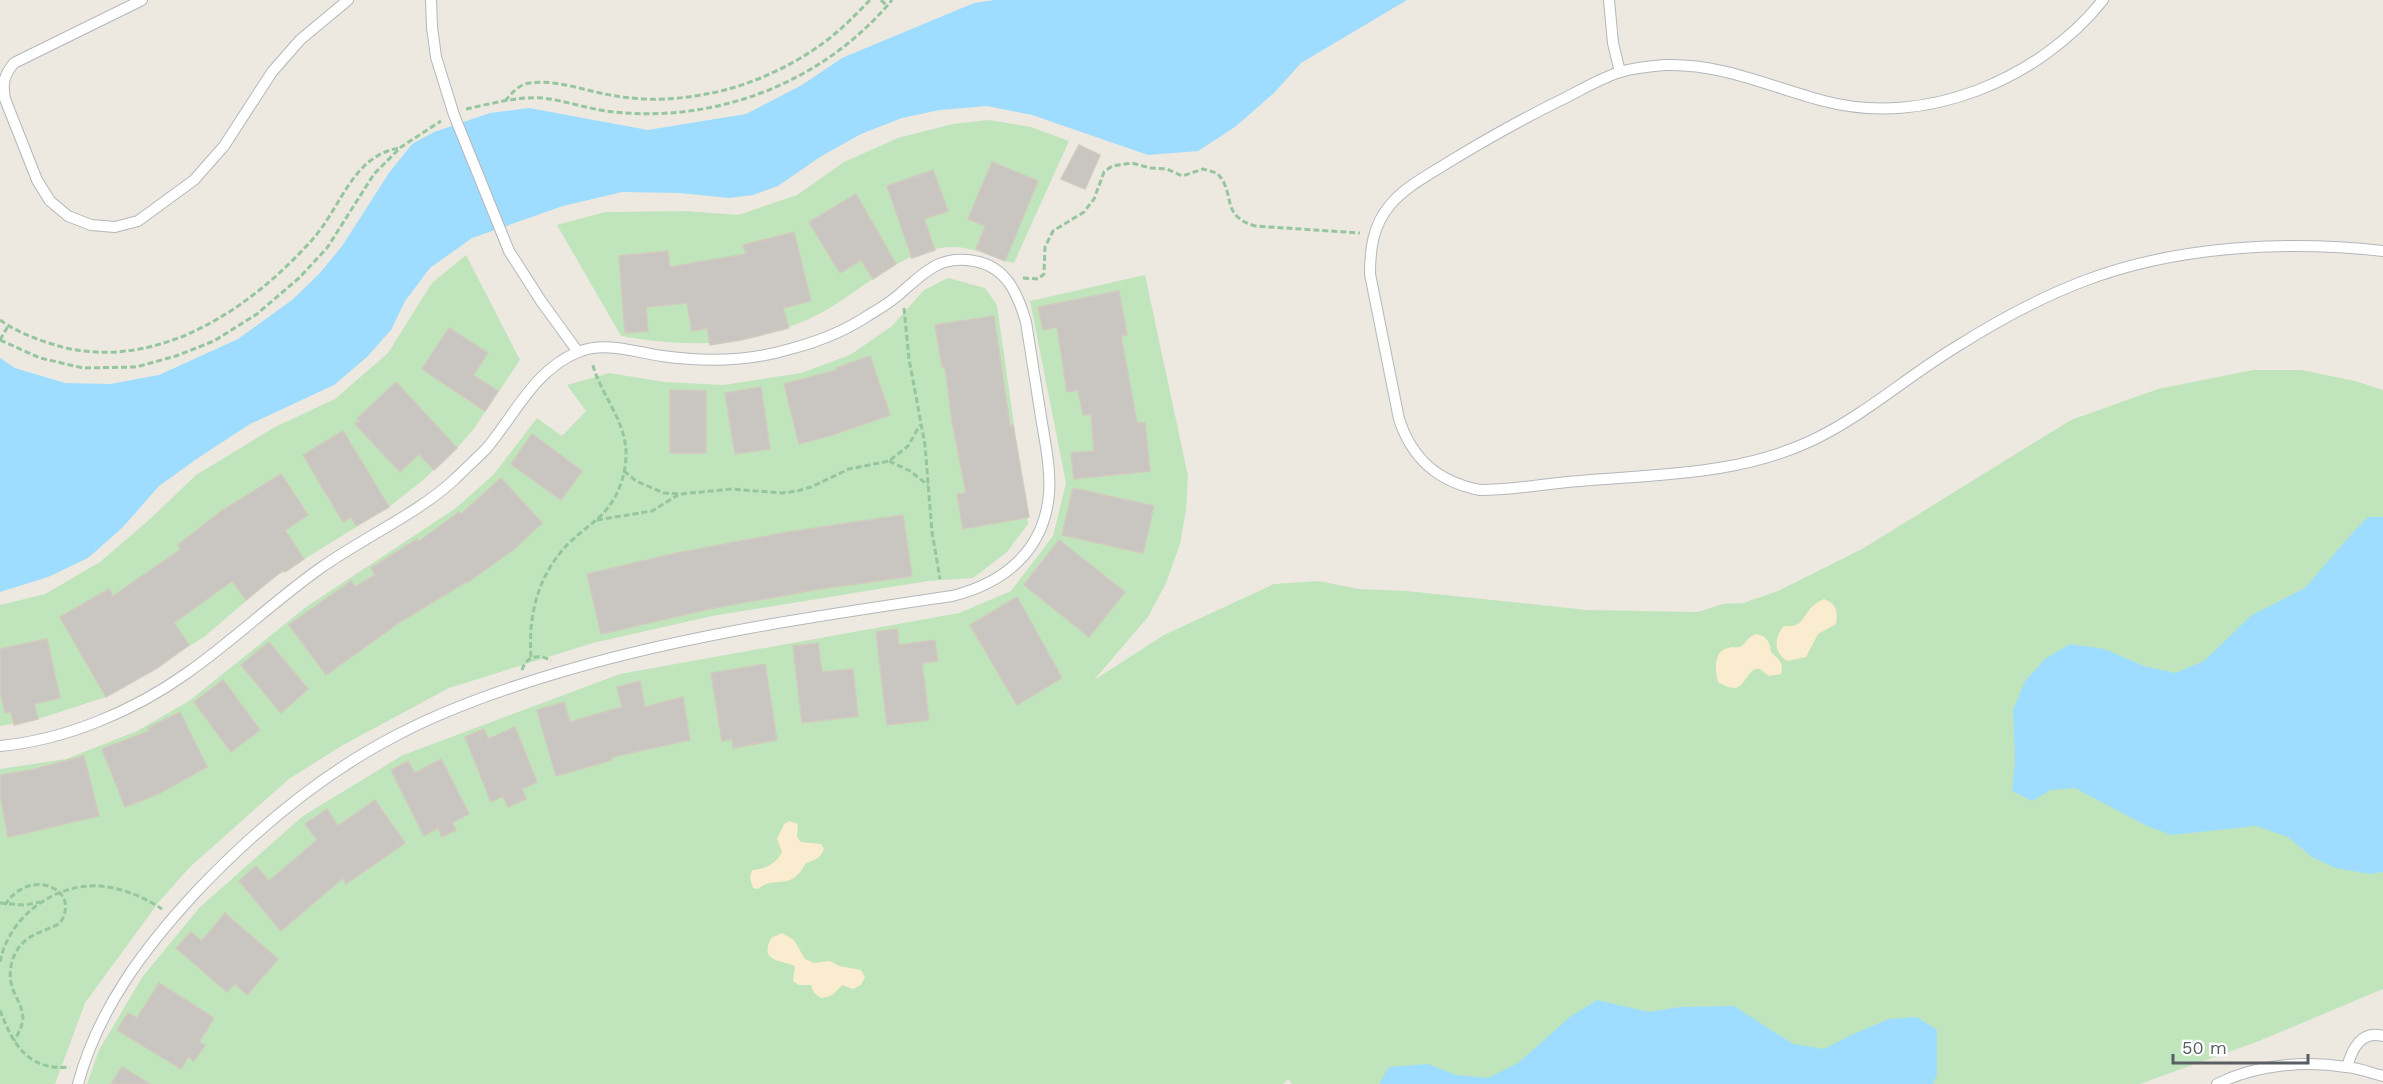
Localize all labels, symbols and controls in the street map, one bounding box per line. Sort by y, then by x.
scale bar [2173,1027,2308,1065]
text: 50 m [2182,1037,2227,1058]

